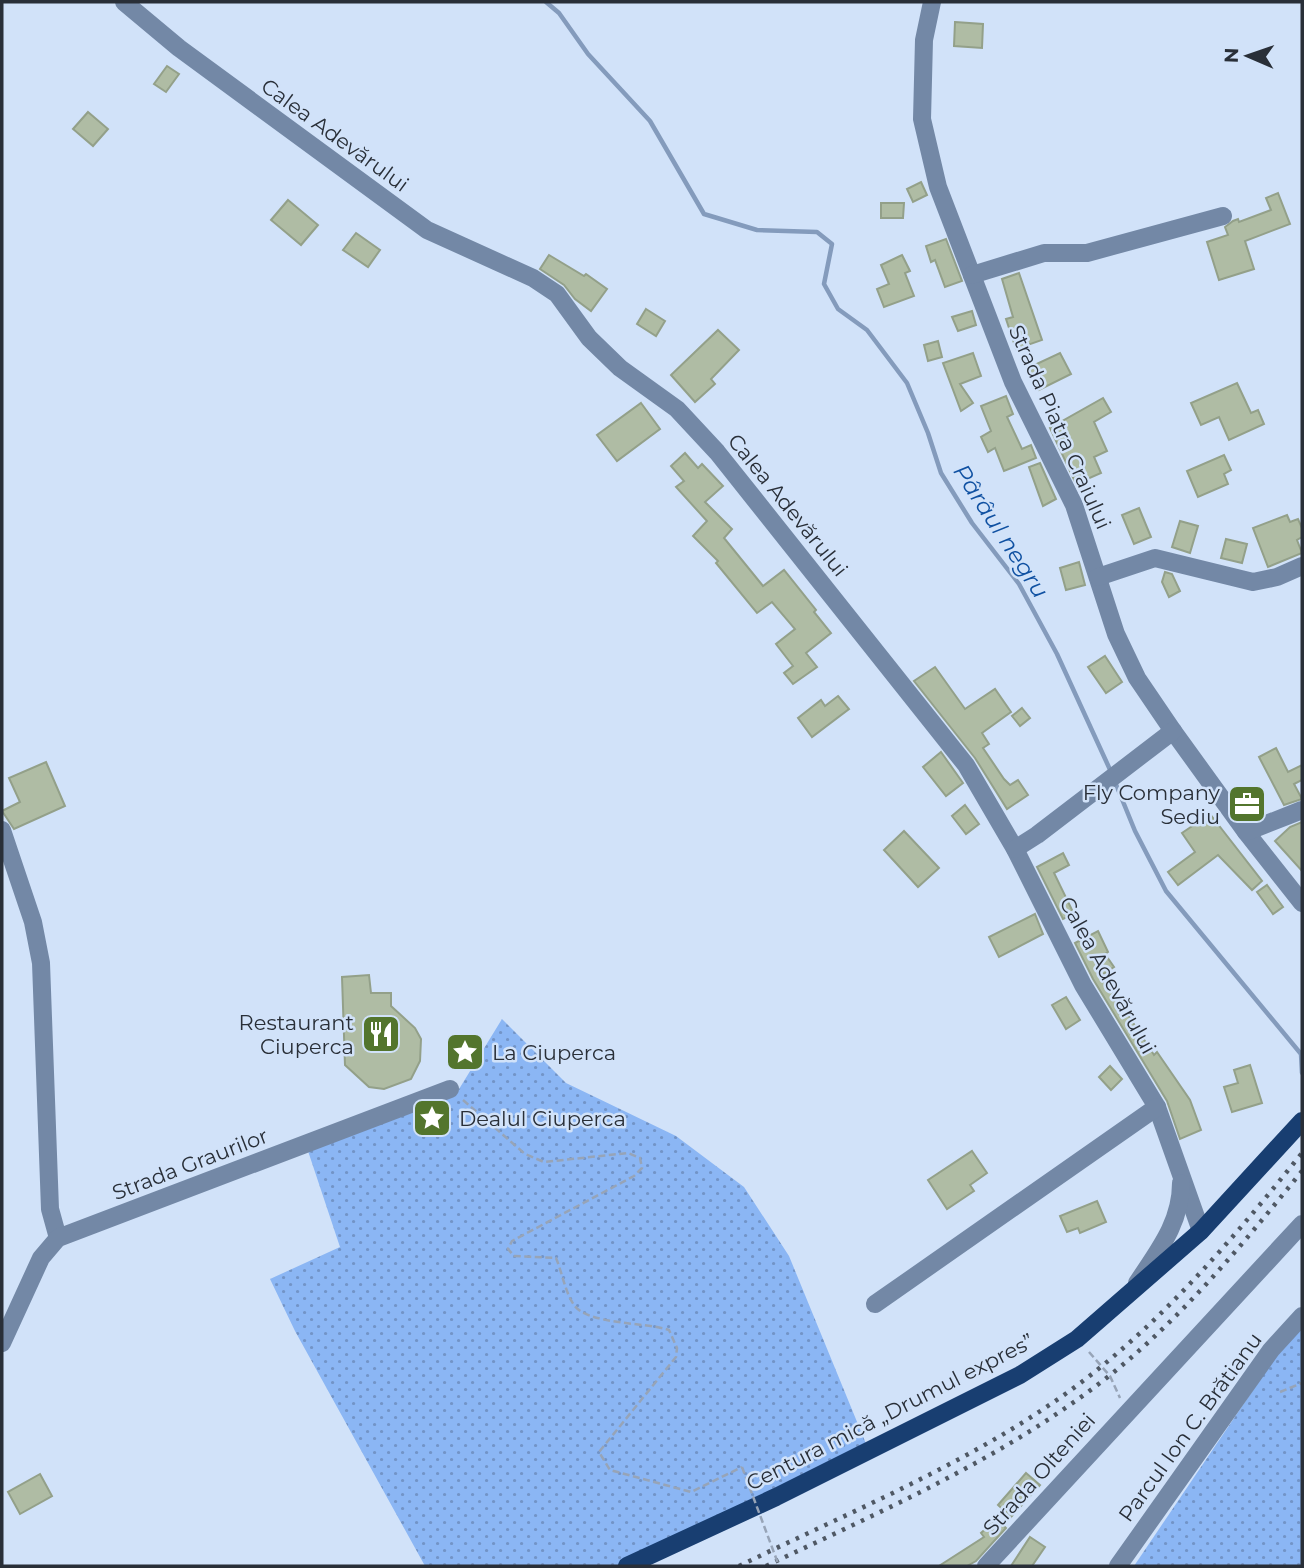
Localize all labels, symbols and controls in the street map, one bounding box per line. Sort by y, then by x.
north arrow [1213,21,1283,91]
text: N [1220,47,1243,64]
street label: Calea Adevărului [256,73,414,197]
street label: Strada Piatra Craiului [1004,321,1116,533]
street label: Calea Adevărului [723,429,853,581]
water label: Pârâul negru [947,459,1055,603]
place label: Fly Company Sediu [1083,780,1221,829]
office icon: Fly Company Sediu [1226,783,1268,825]
street label: Calea Adevărului [1054,892,1162,1058]
place label: Restaurant Ciuperca [239,1010,354,1059]
restaurant icon: Restaurant Ciuperca [360,1013,402,1055]
place icon: La Ciuperca [444,1031,486,1073]
place label: La Ciuperca [492,1040,616,1065]
place icon: Dealul Ciuperca [411,1097,453,1139]
place label: Dealul Ciuperca [459,1106,626,1131]
street label: Strada Graurilor [109,1123,271,1205]
street label: Centura mică „Drumul expres” [742,1328,1038,1496]
street label: Parcul Ion C. Brătianu [1113,1328,1267,1526]
street label: Strada Olteniei [978,1408,1100,1540]

